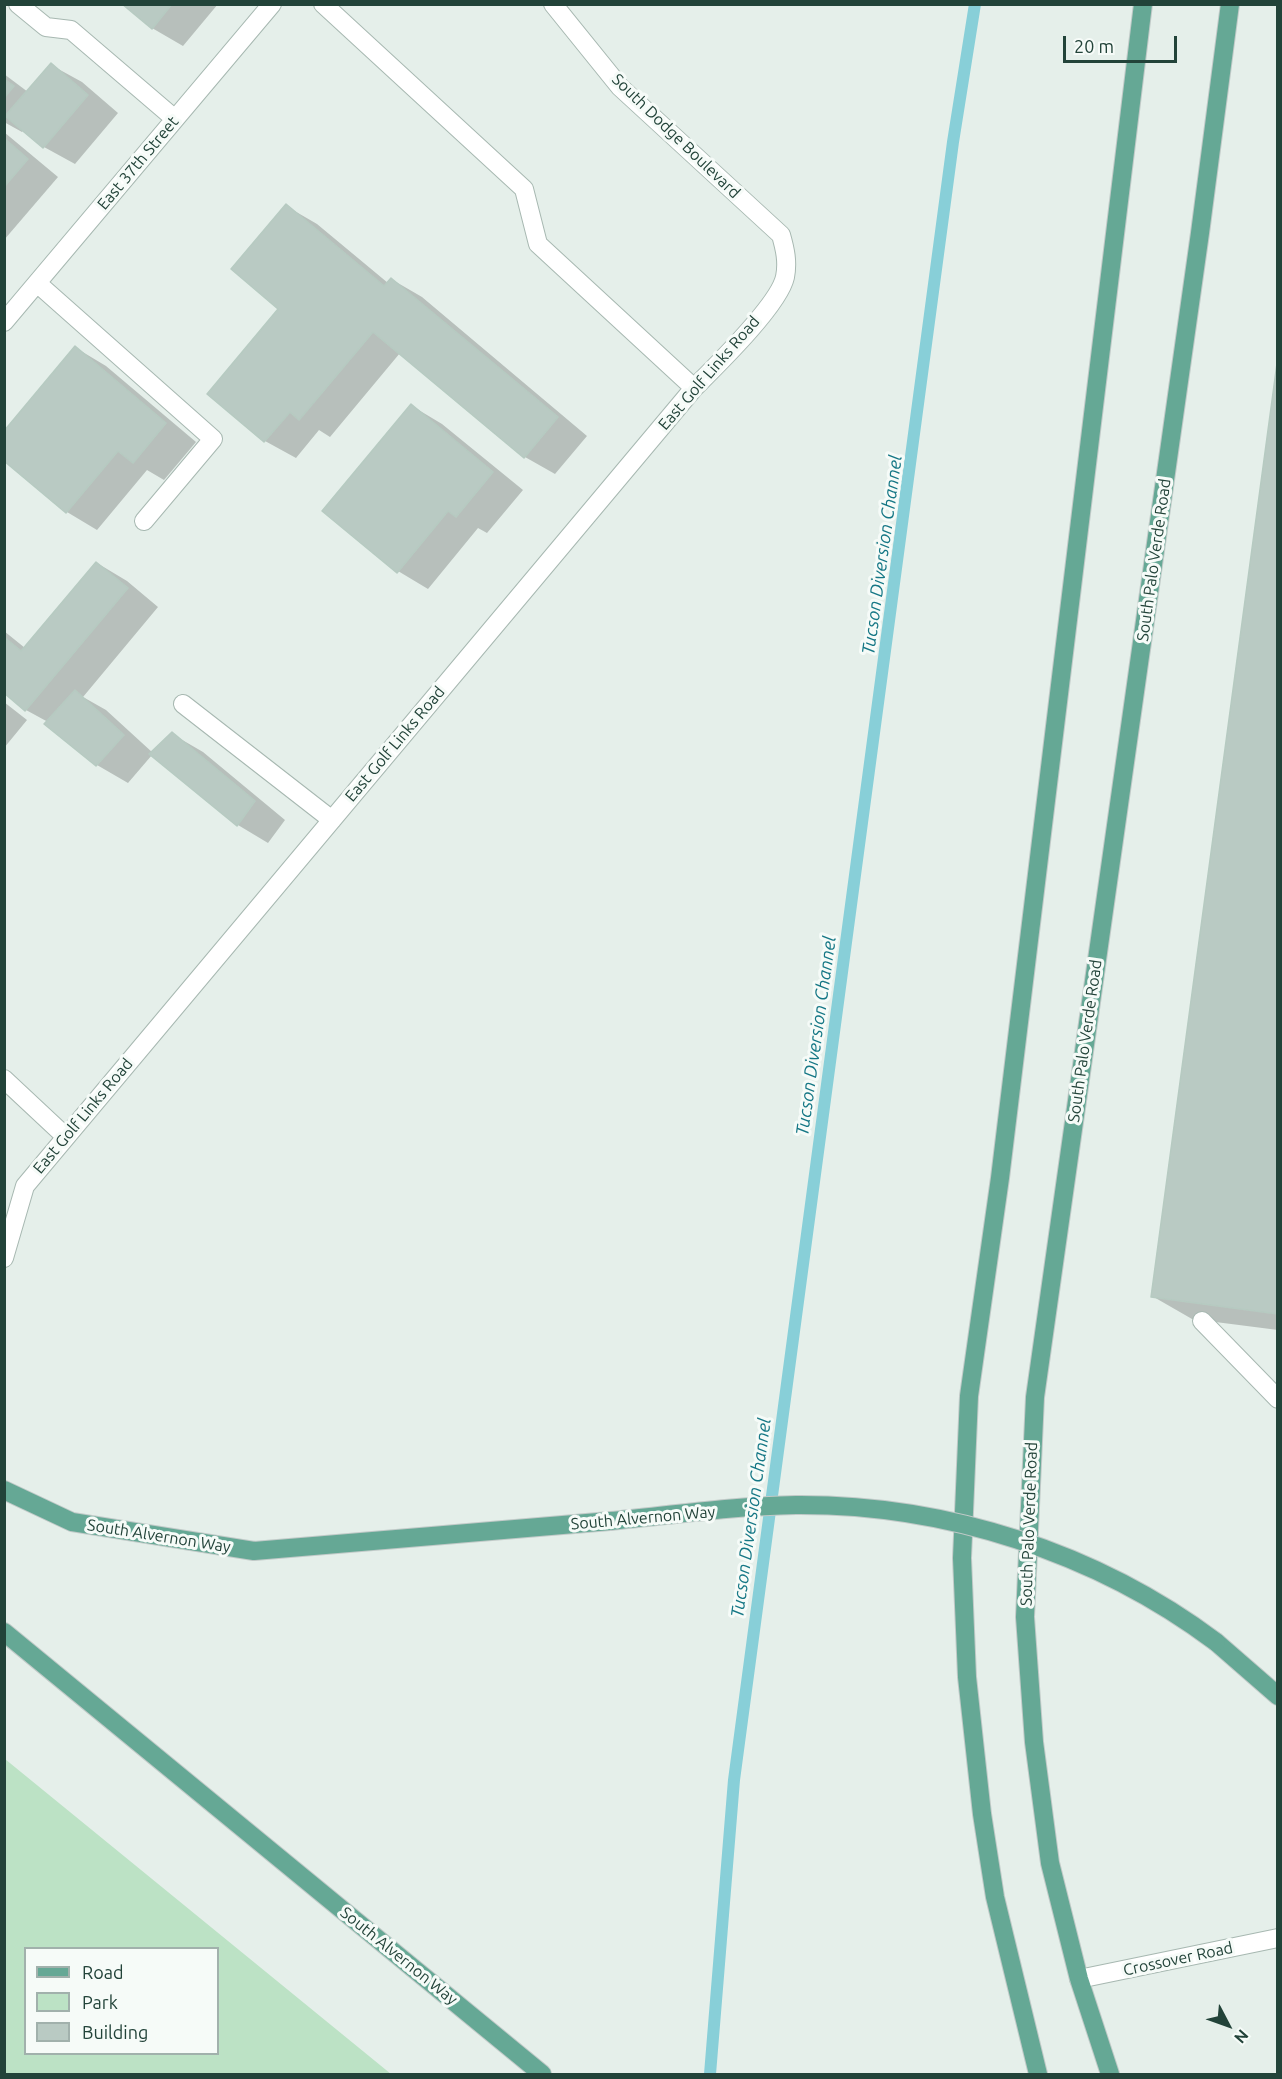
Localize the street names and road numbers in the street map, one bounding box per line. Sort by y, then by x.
street label: South Dodge Boulevard [608,70,744,202]
street label: East 37th Street [93,112,183,214]
street label: East Golf Links Road [654,312,764,434]
street label: South Palo Verde Road [1133,477,1175,643]
street label: East Golf Links Road [341,682,449,806]
street label: South Palo Verde Road [1064,958,1106,1124]
street label: East Golf Links Road [29,1054,137,1178]
street label: South Palo Verde Road [1017,1442,1041,1606]
street label: South Alvernon Way [570,1502,716,1534]
street label: South Alvernon Way [86,1515,232,1557]
street label: South Alvernon Way [337,1903,461,2009]
street label: Crossover Road [1121,1938,1235,1980]

